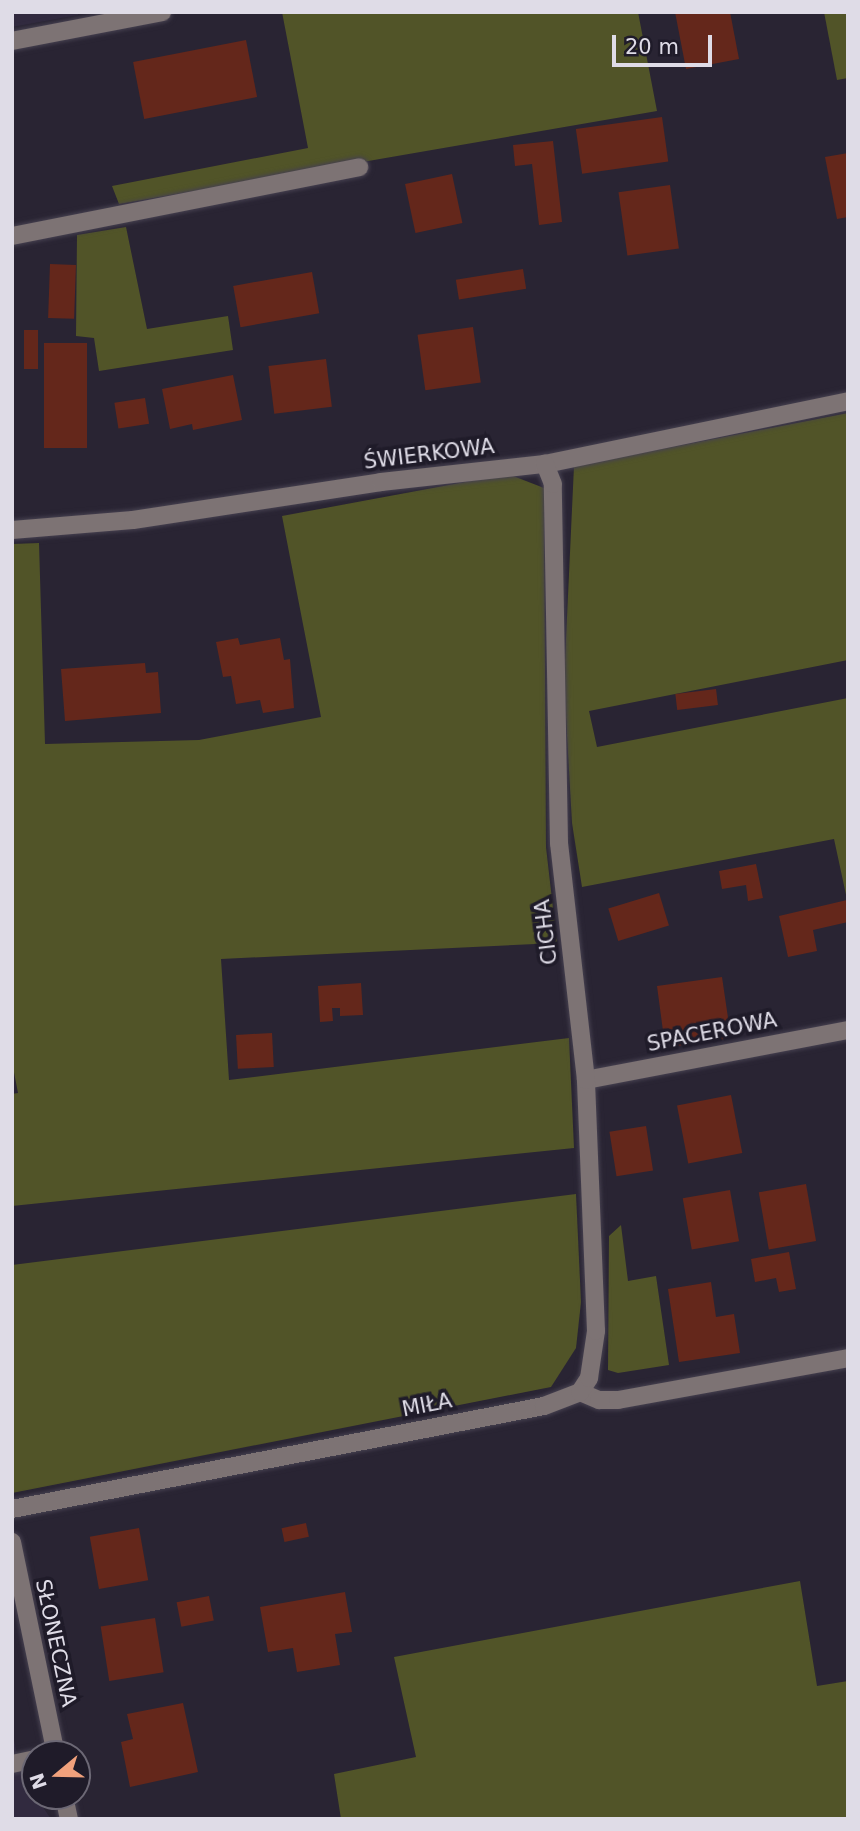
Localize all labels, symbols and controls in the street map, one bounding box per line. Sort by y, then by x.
scale bar [615,21,715,65]
text: 20 m [625,35,679,59]
street label: ŚWIERKOWA [362,433,496,475]
street label: CICHA [529,898,563,966]
street label: SPACEROWA [645,1007,779,1057]
street label: MIŁA [400,1388,454,1422]
street label: SŁONECZNA [30,1577,82,1709]
north arrow [21,1740,91,1810]
text: N [25,1770,51,1792]

